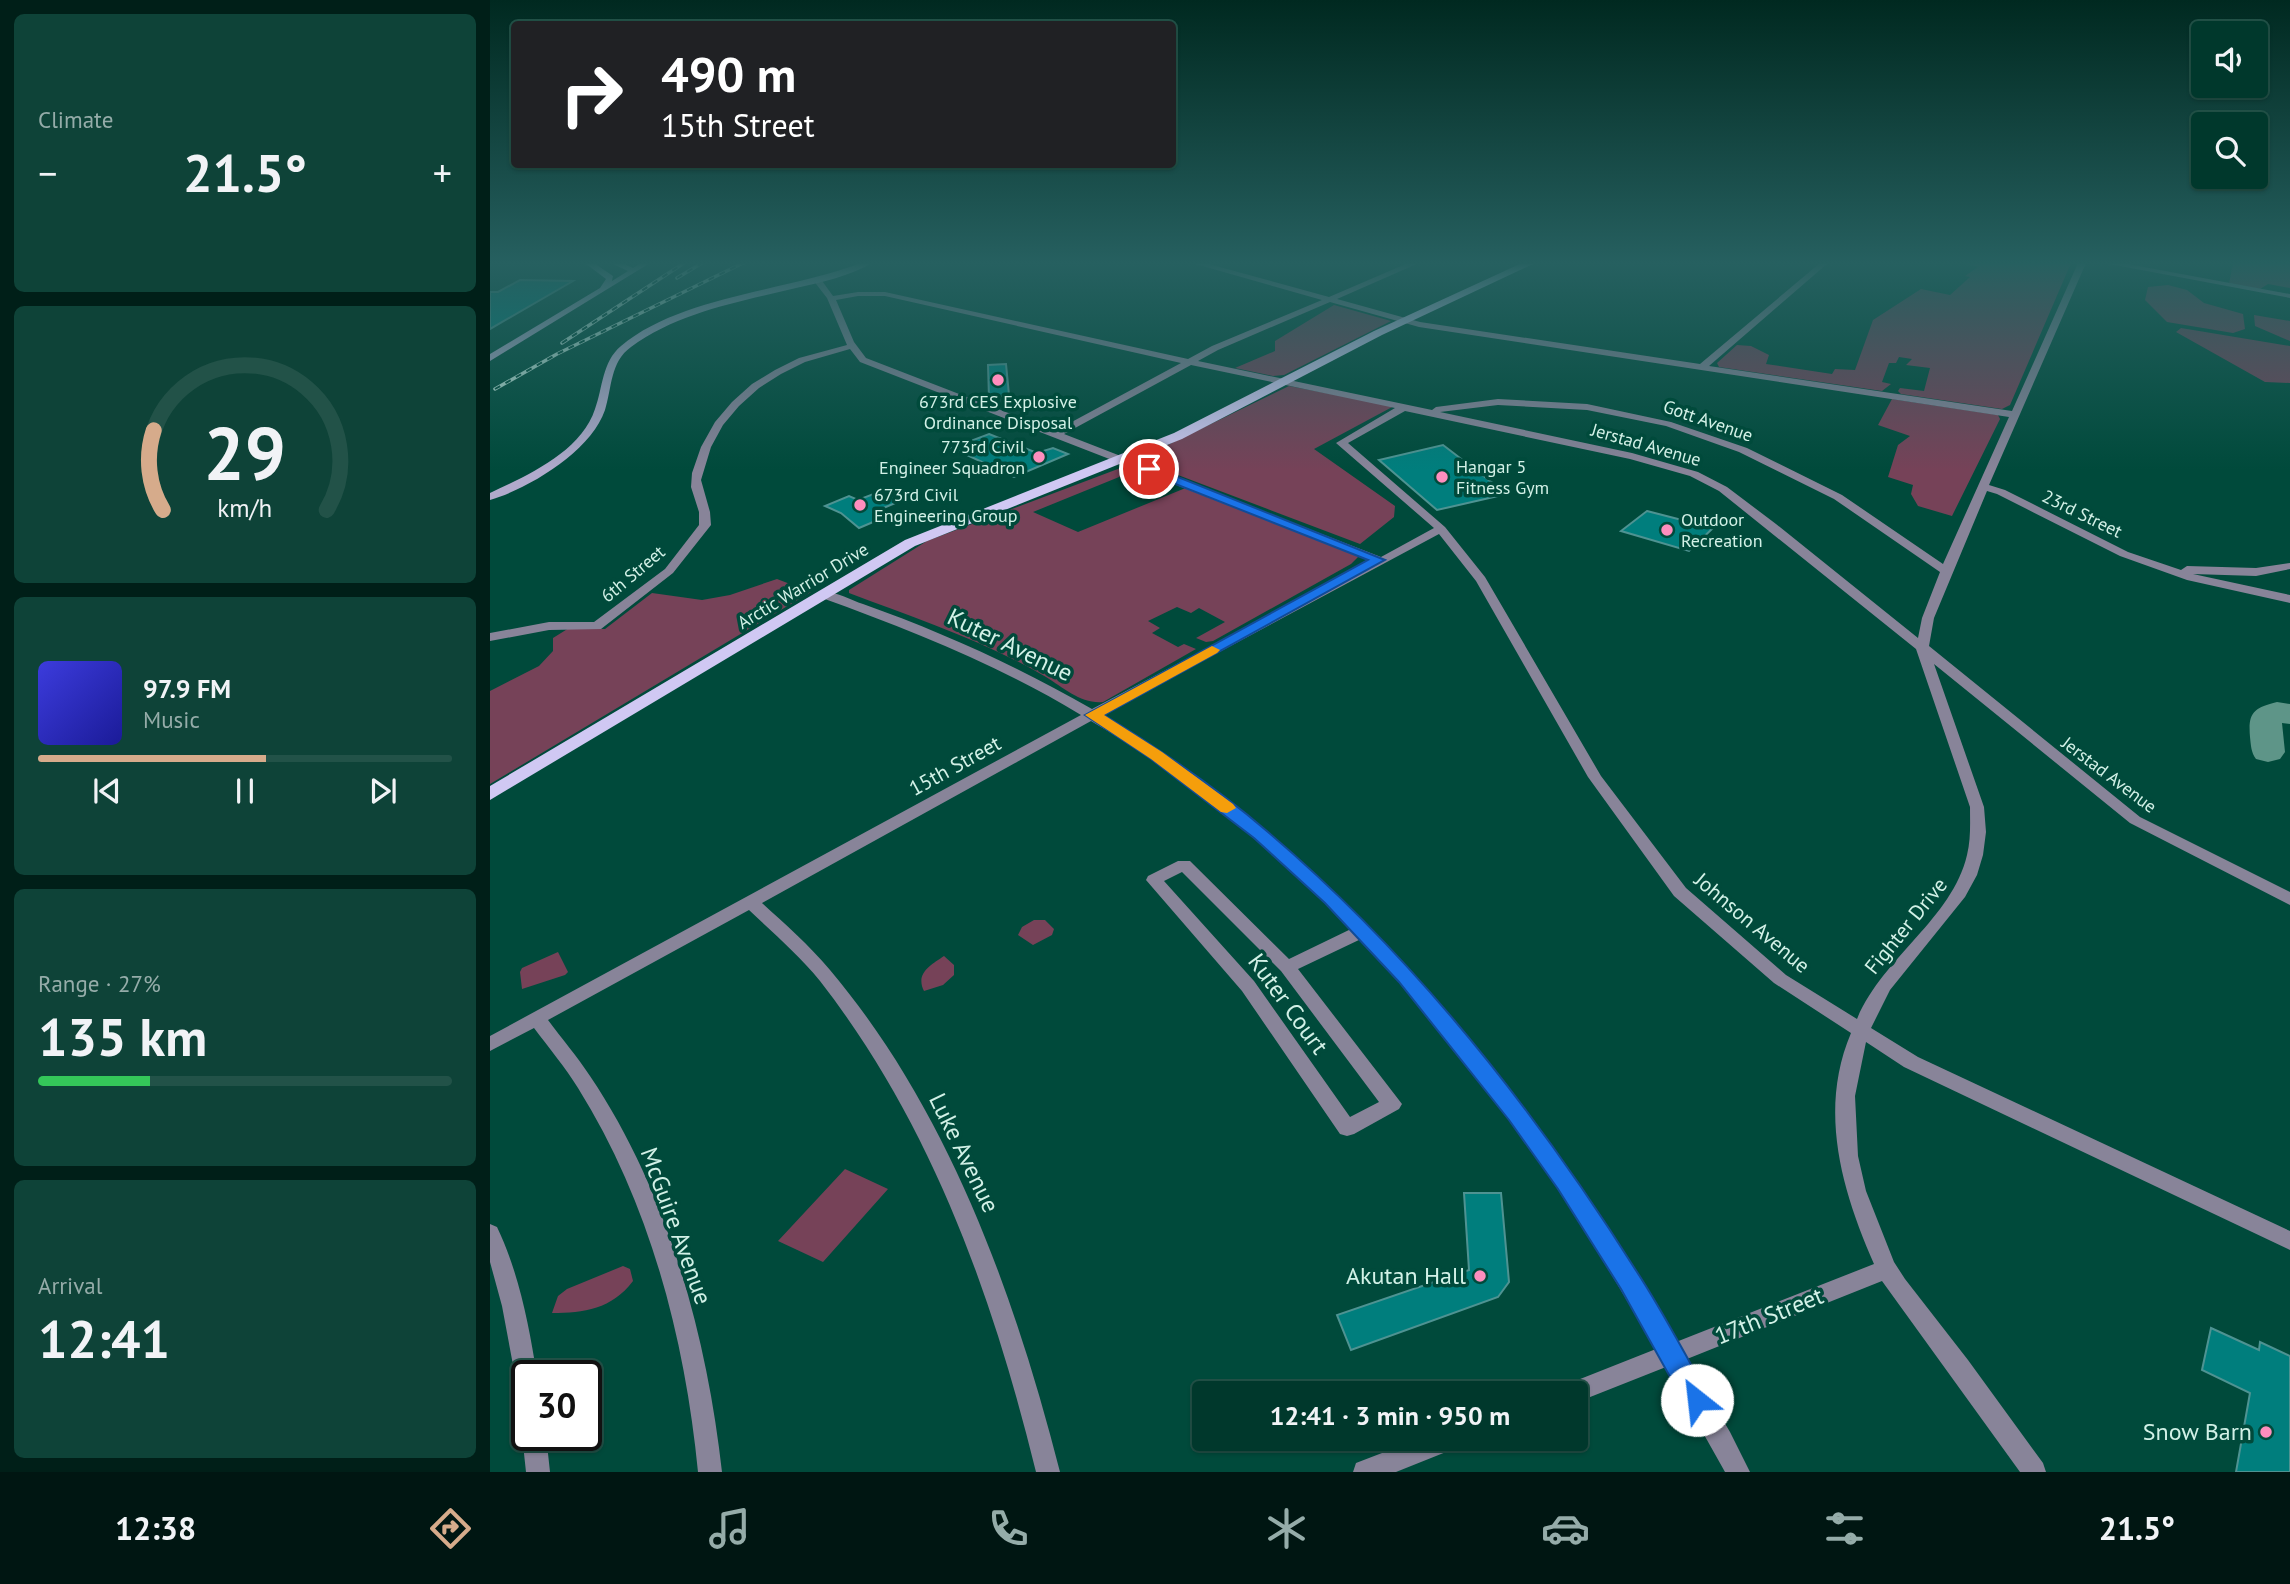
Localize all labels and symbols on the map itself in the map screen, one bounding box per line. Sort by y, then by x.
marker: 673rd CES Explosive Ordinance Disposal [990,372,1006,388]
place label: 673rd CES Explosive Ordinance Disposal [919,390,1077,434]
street label: Gott Avenue [1660,394,1756,447]
street label: Jerstad Avenue [1588,418,1704,471]
place label: 773rd Civil Engineer Squadron [879,435,1026,479]
pin [1119,439,1179,499]
marker: 773rd Civil Engineer Squadron [1031,449,1047,465]
place label: Hangar 5 Fitness Gym [1456,455,1549,499]
marker: Hangar 5 Fitness Gym [1434,469,1450,485]
place label: 673rd Civil Engineering Group [874,483,1017,527]
street label: 23rd Street [2038,484,2126,543]
marker: 673rd Civil Engineering Group [852,497,868,513]
place label: Outdoor Recreation [1681,508,1763,552]
marker: Outdoor Recreation [1659,522,1675,538]
street label: Arctic Warrior Drive [733,537,872,634]
street label: 6th Street [596,540,669,607]
street label: Kuter Avenue [942,601,1078,688]
street label: 15th Street [904,729,1005,802]
street label: Jerstad Avenue [2056,731,2161,818]
street label: Johnson Avenue [1688,866,1816,979]
street label: Fighter Drive [1858,872,1953,979]
street label: Kuter Court [1241,947,1335,1060]
street label: Luke Avenue [922,1088,1007,1217]
street label: McGuire Avenue [634,1143,719,1309]
place label: Akutan Hall [1346,1260,1466,1291]
marker: Akutan Hall [1472,1268,1488,1284]
street label: 17th Street [1710,1280,1828,1351]
speed limit sign: 30 [511,1360,602,1451]
position arrow [1660,1363,1734,1437]
place label: Snow Barn [2143,1416,2252,1447]
marker: Snow Barn [2258,1424,2274,1440]

